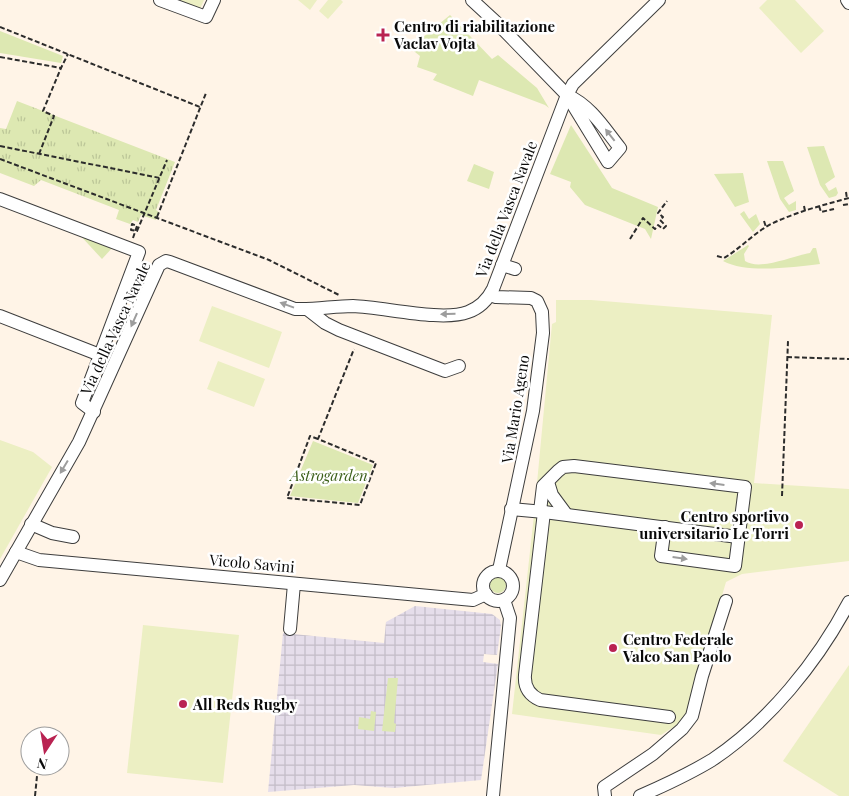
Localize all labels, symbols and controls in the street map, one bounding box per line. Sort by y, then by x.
place label: Centro di riabilitazione Vaclav Vojta [393,16,555,53]
marker: Centro di riabilitazione Vaclav Vojta [376,28,390,42]
one-way arrow [605,129,616,142]
street label: Via della Vasca Navale [470,138,541,281]
street label: Via della Vasca Navale [75,258,155,399]
one-way arrow [279,301,294,308]
one-way arrow [440,311,456,319]
one-way arrow [130,313,138,327]
street label: Via Mario Ageno [496,353,533,466]
one-way arrow [60,460,69,473]
park label: Astrogarden [288,465,368,485]
one-way arrow [709,480,725,488]
place label: Centro sportivo universitario Le Torri [639,506,789,543]
marker: Centro sportivo universitario Le Torri [793,519,805,531]
street label: Vicolo Savini [208,549,296,577]
one-way arrow [672,555,688,563]
place label: Centro Federale Valco San Paolo [622,629,734,666]
marker: Centro Federale Valco San Paolo [607,642,619,654]
place label: All Reds Rugby [192,694,298,714]
marker: All Reds Rugby [177,698,189,710]
north arrow [20,726,70,776]
text: N [35,754,49,775]

